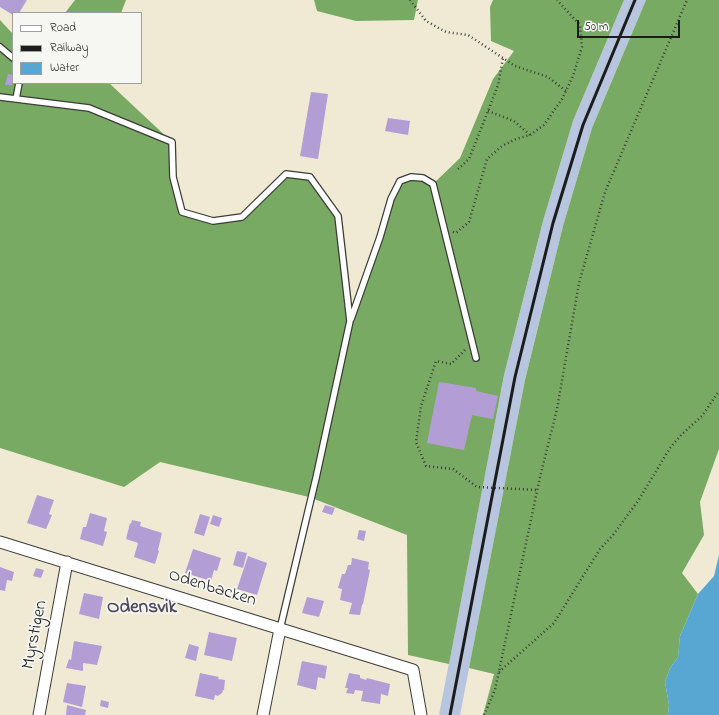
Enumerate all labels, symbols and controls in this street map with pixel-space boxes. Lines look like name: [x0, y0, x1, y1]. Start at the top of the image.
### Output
legend: [12, 12, 142, 84]
scale bar: [579, 12, 682, 38]
text: 50 m: [584, 18, 608, 36]
text: Road: [50, 19, 76, 37]
text: Railway: [50, 39, 88, 57]
text: Water: [50, 59, 79, 77]
street label: Odenbacken: [165, 565, 259, 613]
district label: Odensvik: [107, 598, 177, 620]
street label: Myrstigen: [19, 599, 53, 671]

